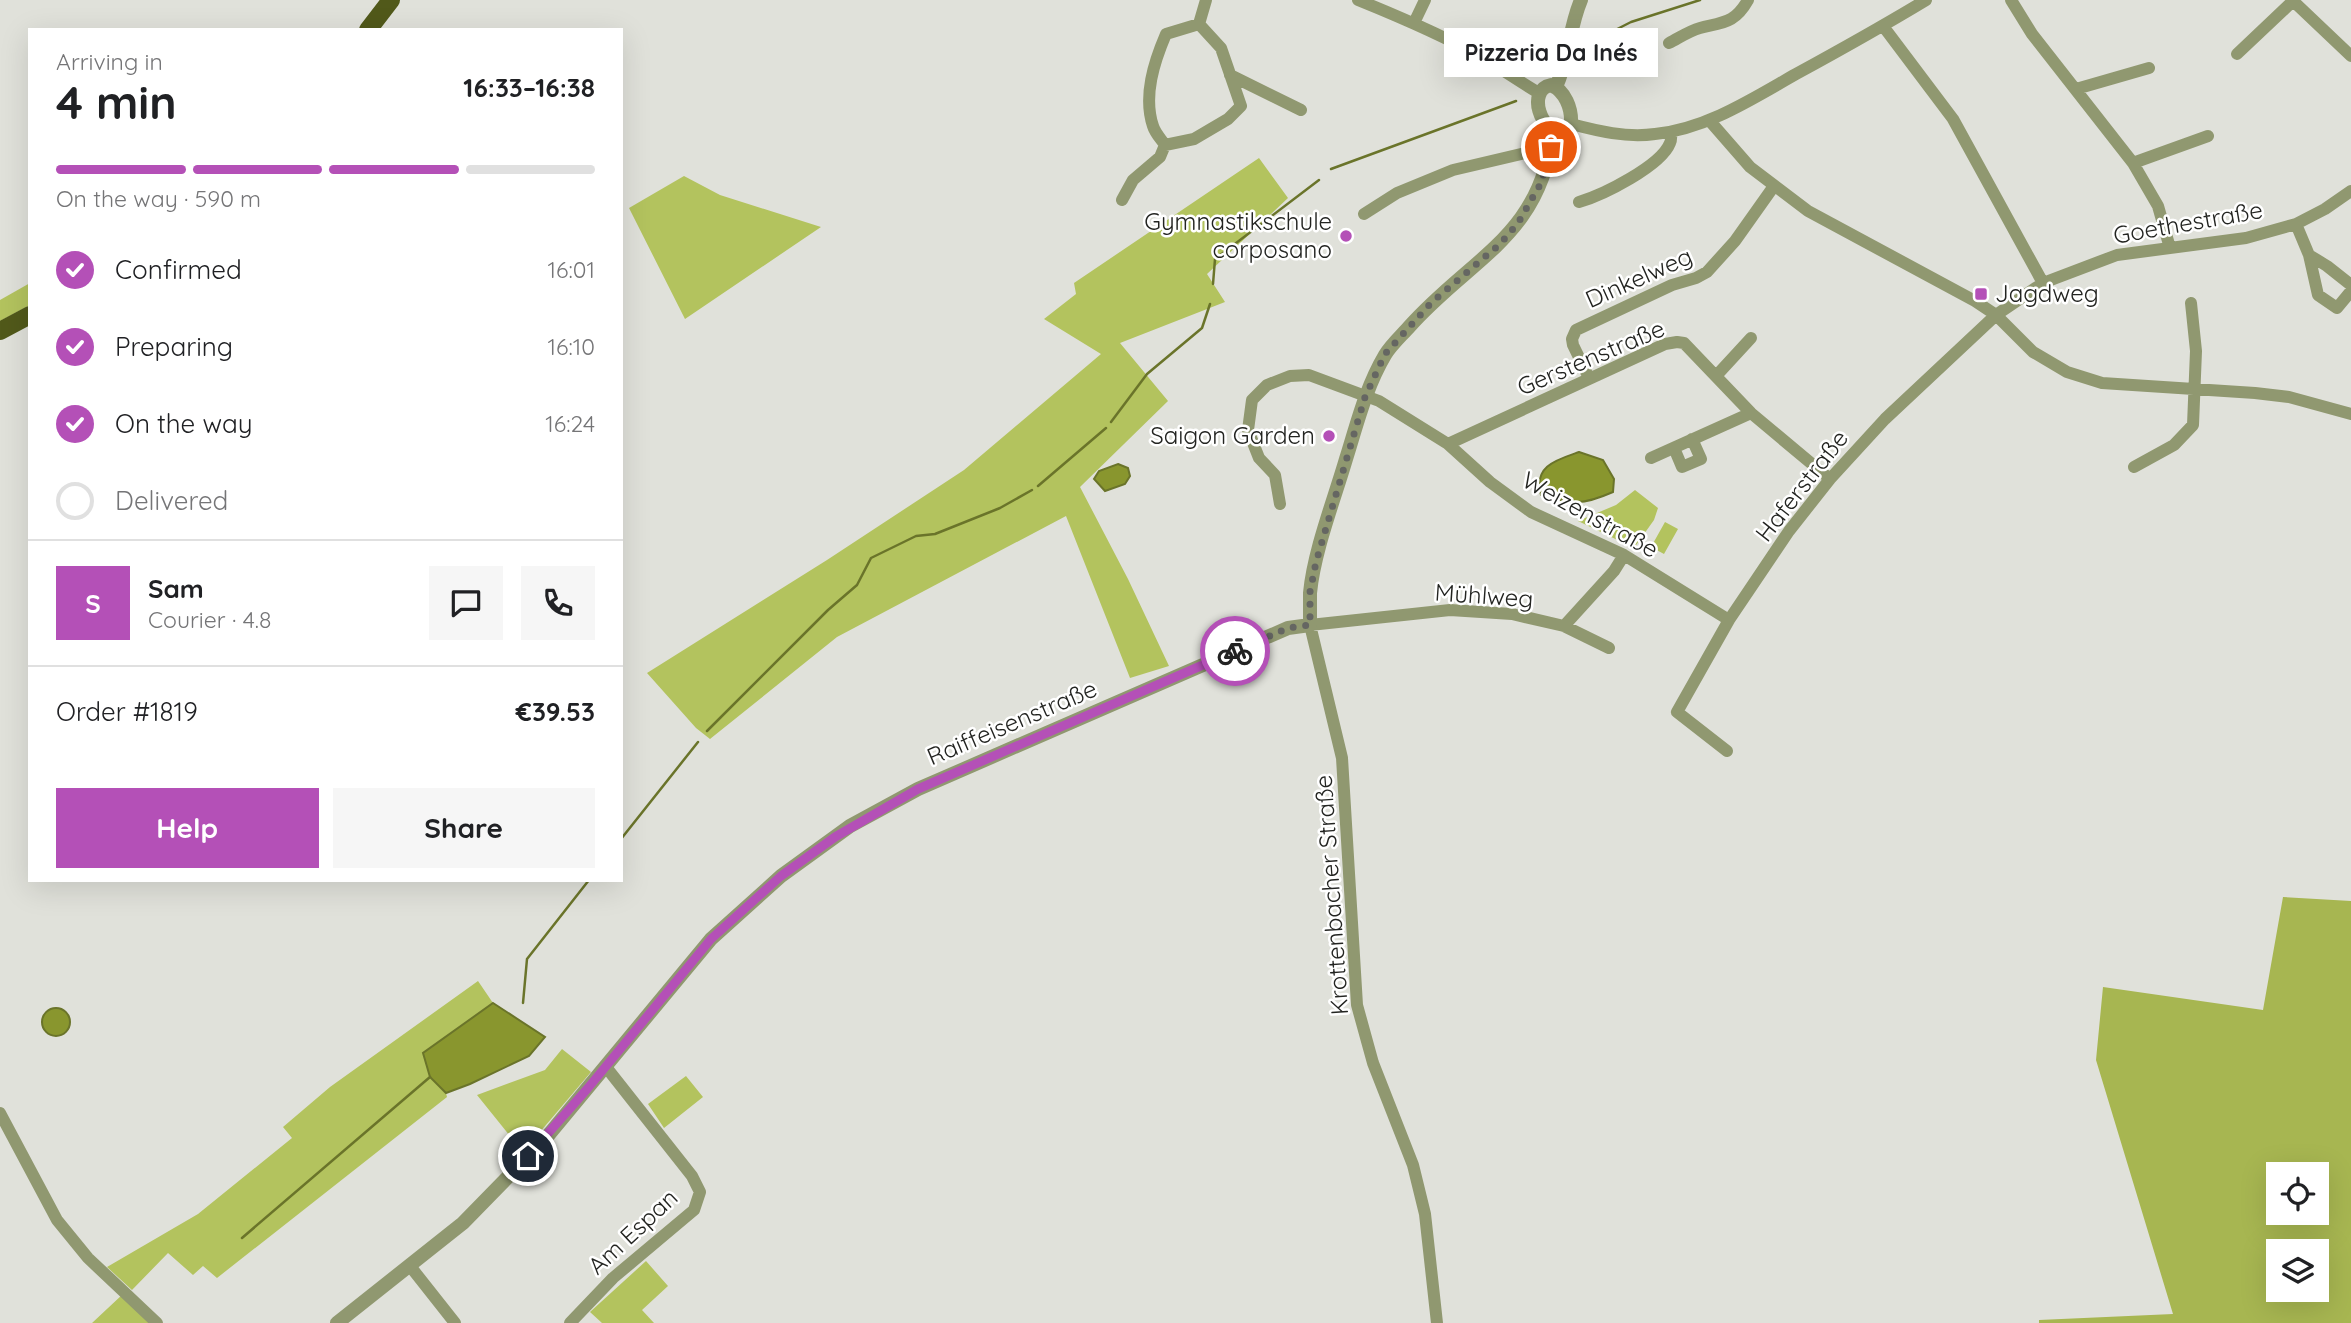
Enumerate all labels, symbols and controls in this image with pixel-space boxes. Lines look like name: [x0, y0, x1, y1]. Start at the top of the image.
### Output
callout: Pizzeria Da Inés: [1444, 28, 1658, 77]
text: Pizzeria Da Inés: [1464, 38, 1638, 67]
text: Arriving in: [56, 47, 163, 76]
text: 16:33–16:38: [463, 71, 595, 104]
text: 4 min: [56, 73, 177, 131]
pin: [1521, 117, 1581, 177]
icon: bag: [1532, 128, 1570, 166]
text: On the way · 590 m: [56, 184, 261, 213]
street label: Goethestraße: [2111, 194, 2265, 250]
place label: Gymnastikschule corposano: [1144, 206, 1332, 264]
marker: Gymnastikschule corposano: [1338, 228, 1354, 244]
street label: Dinkelweg: [1581, 240, 1697, 314]
icon: check: [56, 251, 94, 289]
text: Confirmed: [115, 253, 242, 286]
text: 16:01: [548, 255, 595, 284]
place label: Jagdweg: [1995, 278, 2099, 308]
marker: Jagdweg: [1973, 286, 1989, 302]
street label: Gerstenstraße: [1512, 313, 1669, 402]
icon: check: [56, 328, 94, 366]
text: Preparing: [115, 330, 233, 363]
text: 16:10: [548, 332, 595, 361]
icon: check: [56, 405, 94, 443]
text: On the way: [115, 407, 253, 440]
text: 16:24: [545, 409, 595, 438]
place label: Saigon Garden: [1150, 420, 1315, 450]
street label: Haferstraße: [1748, 424, 1854, 547]
marker: Saigon Garden: [1321, 428, 1337, 444]
street label: Weizenstraße: [1517, 464, 1664, 564]
text: Delivered: [115, 484, 228, 517]
button: chat: [429, 566, 503, 640]
button: phone: [521, 566, 595, 640]
text: Sam: [148, 572, 204, 605]
street label: Mühlweg: [1434, 577, 1534, 613]
text: S: [85, 587, 101, 620]
text: Courier · 4.8: [148, 605, 271, 634]
courier: [1200, 616, 1270, 686]
icon: bike: [1216, 632, 1254, 670]
street label: Raiffeisenstraße: [922, 673, 1101, 771]
text: Order #1819: [56, 695, 198, 728]
text: €39.53: [516, 695, 595, 728]
street label: Krottenbacher Straße: [1308, 774, 1354, 1016]
button: Help: [56, 788, 319, 868]
button: Share: [333, 788, 595, 868]
pin: [498, 1126, 558, 1186]
icon: home: [509, 1137, 547, 1175]
map controls: [2266, 1162, 2329, 1302]
button: locate: [2266, 1162, 2329, 1225]
street label: Am Espan: [581, 1182, 683, 1280]
button: layers: [2266, 1239, 2329, 1302]

